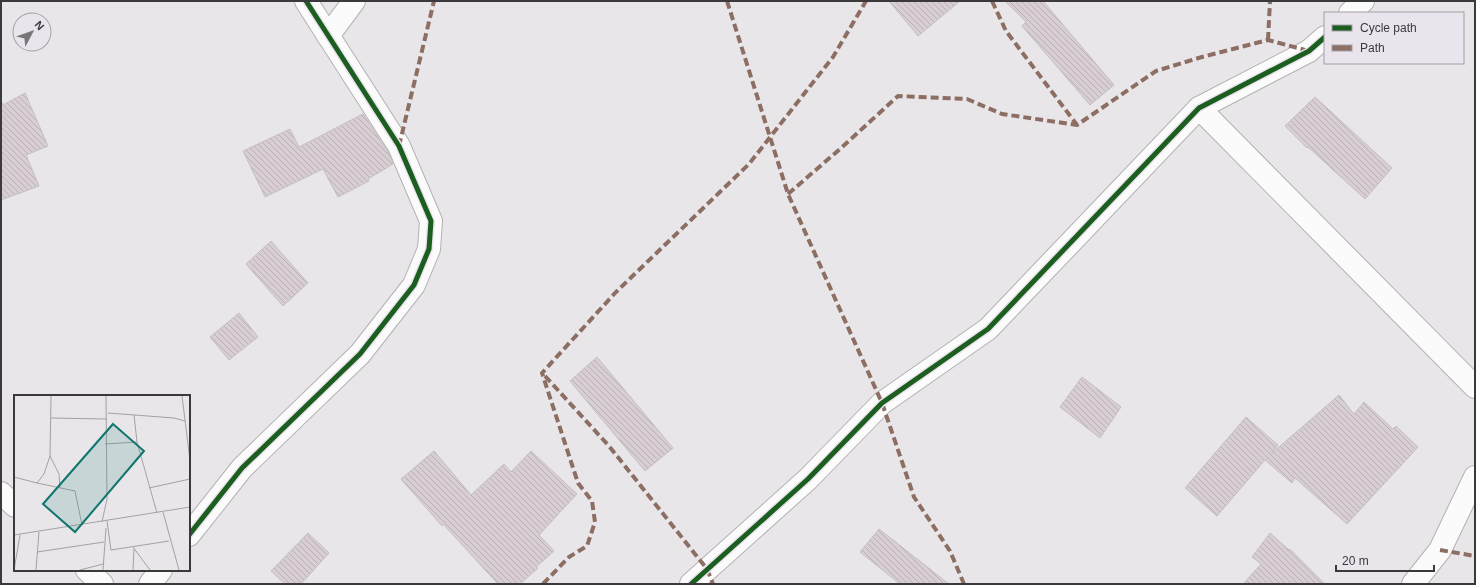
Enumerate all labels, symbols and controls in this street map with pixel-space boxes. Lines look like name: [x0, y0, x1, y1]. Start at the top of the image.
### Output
north arrow: [12, 12, 52, 52]
legend: [1324, 12, 1464, 64]
text: N: [32, 19, 47, 32]
text: Cycle path: [1360, 21, 1417, 35]
text: Path: [1360, 41, 1385, 55]
inset map: [14, 395, 190, 571]
scale bar: [1336, 547, 1434, 573]
text: 20 m: [1342, 554, 1369, 568]

